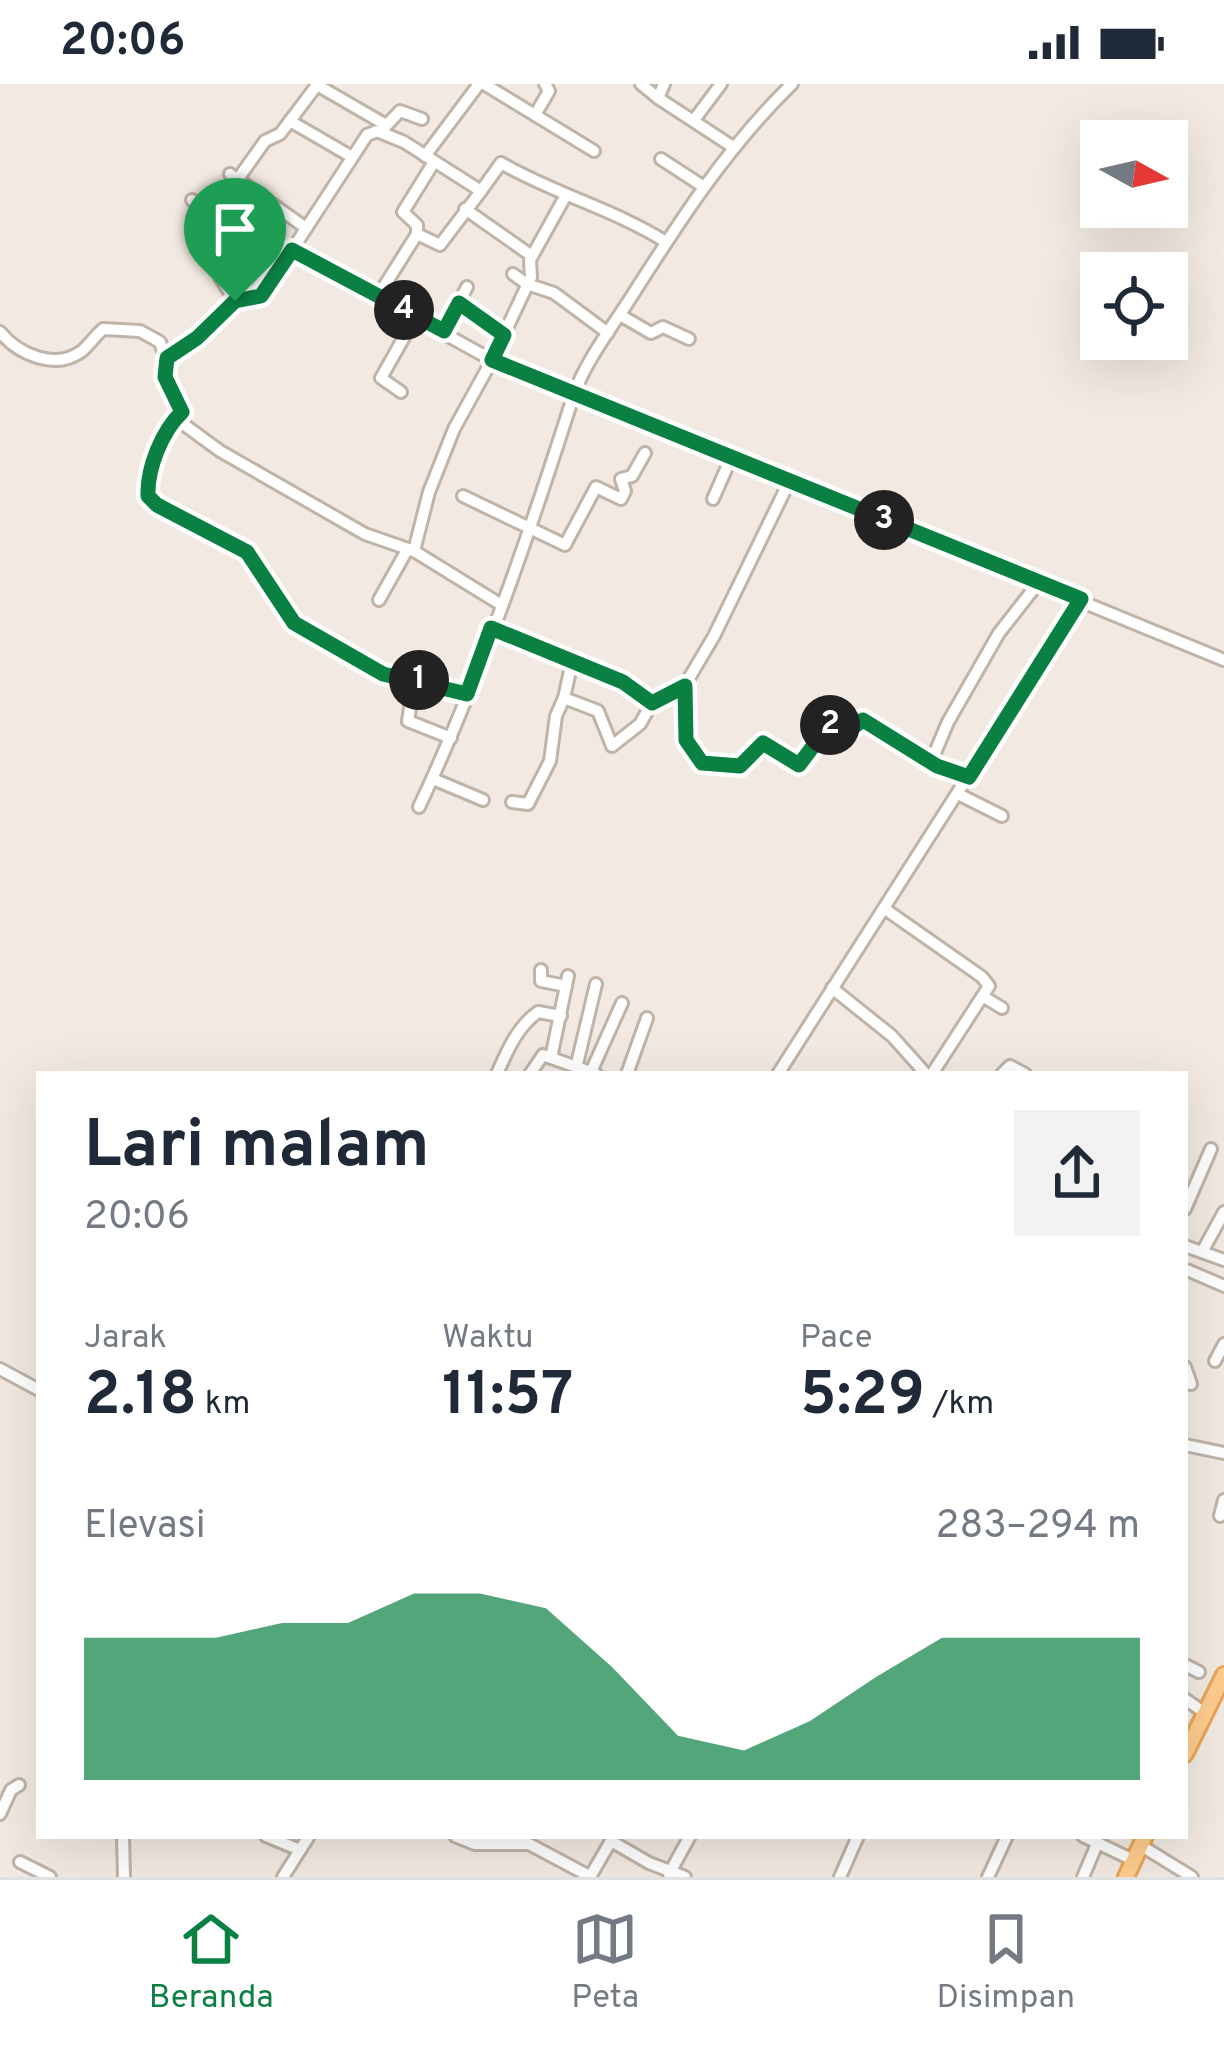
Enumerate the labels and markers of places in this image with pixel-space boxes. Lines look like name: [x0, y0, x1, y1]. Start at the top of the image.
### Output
pin: [184, 178, 286, 301]
pin: 4: [374, 280, 434, 340]
pin: 3: [854, 490, 914, 550]
pin: 1: [389, 650, 449, 710]
pin: 2: [800, 695, 860, 755]

